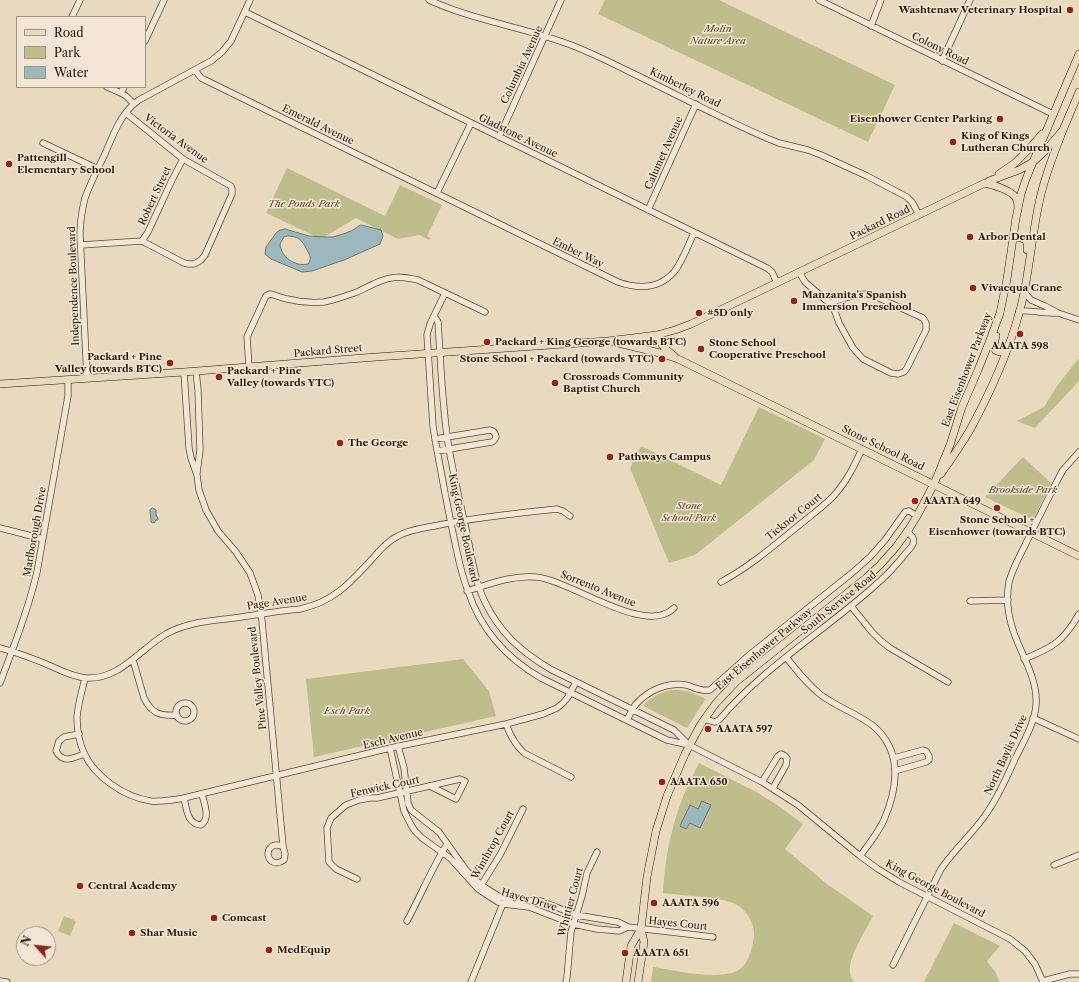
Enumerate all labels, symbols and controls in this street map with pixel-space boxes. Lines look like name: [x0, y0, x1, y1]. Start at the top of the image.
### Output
place label: Washtenaw Veterinary Hospital: [898, 4, 1062, 16]
marker: Washtenaw Veterinary Hospital: [1065, 5, 1075, 15]
legend: [16, 16, 146, 88]
park label: Molin Nature Area: [690, 23, 746, 46]
street label: Columbia Avenue: [499, 24, 545, 106]
text: Road: [54, 25, 84, 40]
street label: Colony Road: [910, 30, 970, 68]
text: Park: [54, 45, 80, 60]
text: Water: [54, 65, 88, 80]
street label: Kimberley Road: [648, 66, 722, 110]
street label: Emerald Avenue: [280, 102, 356, 148]
street label: Victoria Avenue: [142, 112, 210, 166]
street label: Gladstone Avenue: [477, 112, 559, 160]
place label: Eisenhower Center Parking: [850, 113, 992, 125]
marker: Eisenhower Center Parking: [995, 114, 1005, 124]
street label: Calumet Avenue: [642, 115, 686, 191]
place label: King of Kings Lutheran Church: [961, 130, 1050, 154]
marker: King of Kings Lutheran Church: [948, 137, 958, 147]
place label: Pattengill Elementary School: [17, 152, 115, 176]
marker: Pattengill Elementary School: [4, 159, 14, 169]
street label: Robert Street: [136, 165, 174, 227]
park label: The Ponds Park: [268, 198, 340, 210]
street label: Packard Road: [848, 203, 912, 243]
street label: Independence Boulevard: [66, 226, 82, 346]
place label: Arbor Dental: [978, 231, 1046, 243]
marker: Arbor Dental: [965, 232, 975, 242]
street label: Ember Way: [550, 235, 606, 271]
place label: Vivacqua Crane: [981, 282, 1062, 294]
marker: Vivacqua Crane: [968, 283, 978, 293]
place label: Manzanita's Spanish Immersion Preschool: [802, 289, 912, 312]
marker: Manzanita's Spanish Immersion Preschool: [789, 296, 799, 306]
place label: #5D only: [707, 307, 753, 319]
marker: #5D only: [694, 308, 704, 318]
street label: East Eisenhower Parkway: [940, 311, 994, 429]
marker: AAATA 598: [1015, 329, 1025, 339]
place label: Packard + King George (towards BTC): [495, 336, 686, 348]
marker: Packard + King George (towards BTC): [482, 337, 492, 347]
place label: Stone School Cooperative Preschool: [709, 337, 826, 360]
place label: AAATA 598: [991, 340, 1049, 352]
street label: Packard Street: [293, 342, 363, 360]
marker: Stone School Cooperative Preschool: [696, 344, 706, 354]
place label: Packard + Pine Valley (towards BTC): [55, 351, 162, 374]
place label: Stone School + Packard (towards YTC): [460, 353, 654, 365]
marker: Stone School + Packard (towards YTC): [657, 354, 667, 364]
marker: Packard + Pine Valley (towards BTC): [165, 358, 175, 368]
place label: Packard + Pine Valley (towards YTC): [227, 365, 334, 388]
place label: Crossroads Community Baptist Church: [563, 371, 684, 394]
marker: Packard + Pine Valley (towards YTC): [214, 372, 224, 382]
marker: Crossroads Community Baptist Church: [550, 378, 560, 388]
street label: Stone School Road: [840, 423, 926, 473]
place label: The George: [348, 437, 408, 449]
marker: The George: [335, 438, 345, 448]
place label: Pathways Campus: [618, 451, 711, 463]
marker: Pathways Campus: [605, 452, 615, 462]
street label: King George Boulevard: [446, 473, 480, 583]
park label: Brookside Park: [989, 484, 1057, 496]
street label: Marlborough Drive: [21, 486, 49, 578]
street label: Ticknor Court: [764, 491, 824, 543]
place label: AAATA 649: [923, 495, 981, 507]
marker: AAATA 649: [910, 496, 920, 506]
park label: Stone School Park: [662, 500, 716, 524]
marker: Stone School + Eisenhower (towards BTC): [992, 503, 1002, 513]
place label: Stone School + Eisenhower (towards BTC): [929, 514, 1065, 538]
street label: Sorrento Avenue: [559, 568, 637, 610]
street label: South Service Road: [799, 569, 879, 637]
street label: Page Avenue: [246, 591, 308, 613]
street label: East Eisenhower Parkway: [714, 605, 814, 693]
street label: Pine Valley Boulevard: [247, 626, 269, 730]
park label: Esch Park: [324, 705, 370, 717]
street label: North Baylis Drive: [982, 713, 1030, 797]
place label: AAATA 597: [716, 723, 773, 735]
marker: AAATA 597: [703, 724, 713, 734]
street label: Esch Avenue: [362, 726, 424, 752]
street label: Fenwick Court: [349, 774, 421, 800]
place label: AAATA 650: [670, 776, 728, 788]
marker: AAATA 650: [657, 777, 667, 787]
street label: Winthrop Court: [469, 808, 517, 882]
street label: King George Boulevard: [883, 858, 987, 920]
street label: Whittier Court: [556, 866, 586, 938]
place label: Central Academy: [88, 880, 177, 892]
marker: Central Academy: [75, 881, 85, 891]
street label: Hayes Drive: [500, 886, 558, 914]
place label: AAATA 596: [662, 897, 719, 909]
marker: AAATA 596: [649, 898, 659, 908]
place label: Comcast: [222, 912, 266, 924]
marker: Comcast: [209, 913, 219, 923]
street label: Hayes Court: [648, 915, 708, 933]
north arrow: [16, 926, 56, 966]
place label: Shar Music: [140, 927, 197, 939]
marker: Shar Music: [127, 928, 137, 938]
text: N: [18, 934, 35, 948]
place label: MedEquip: [277, 944, 331, 956]
marker: MedEquip: [264, 945, 274, 955]
place label: AAATA 651: [633, 947, 689, 959]
marker: AAATA 651: [620, 948, 630, 958]

